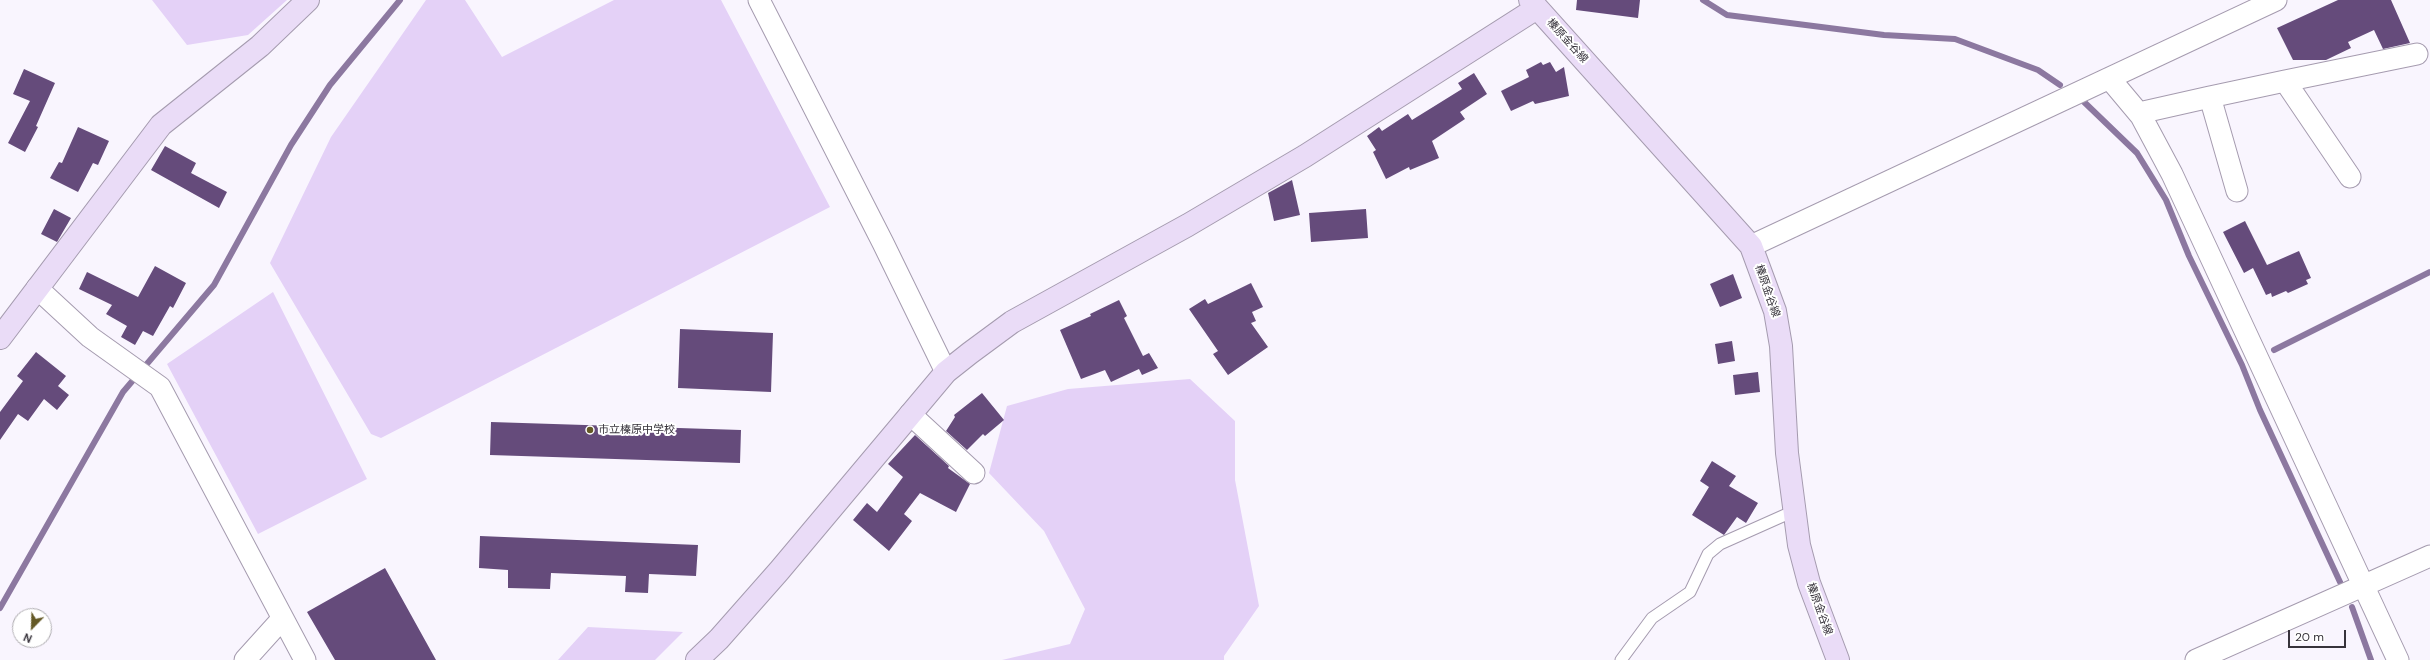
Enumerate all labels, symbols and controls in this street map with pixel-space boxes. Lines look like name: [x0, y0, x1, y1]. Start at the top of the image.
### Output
street label: 榛原金谷線: [1544, 16, 1590, 66]
street label: 榛原金谷線: [1752, 263, 1782, 319]
place label: 市立榛原中学校: [598, 423, 675, 437]
marker: 市立榛原中学校: [585, 425, 595, 435]
street label: 榛原金谷線: [1803, 581, 1835, 637]
north arrow: [12, 608, 52, 648]
scale bar: [2290, 622, 2348, 648]
text: 20 m: [2295, 629, 2324, 645]
text: N: [21, 630, 34, 646]

